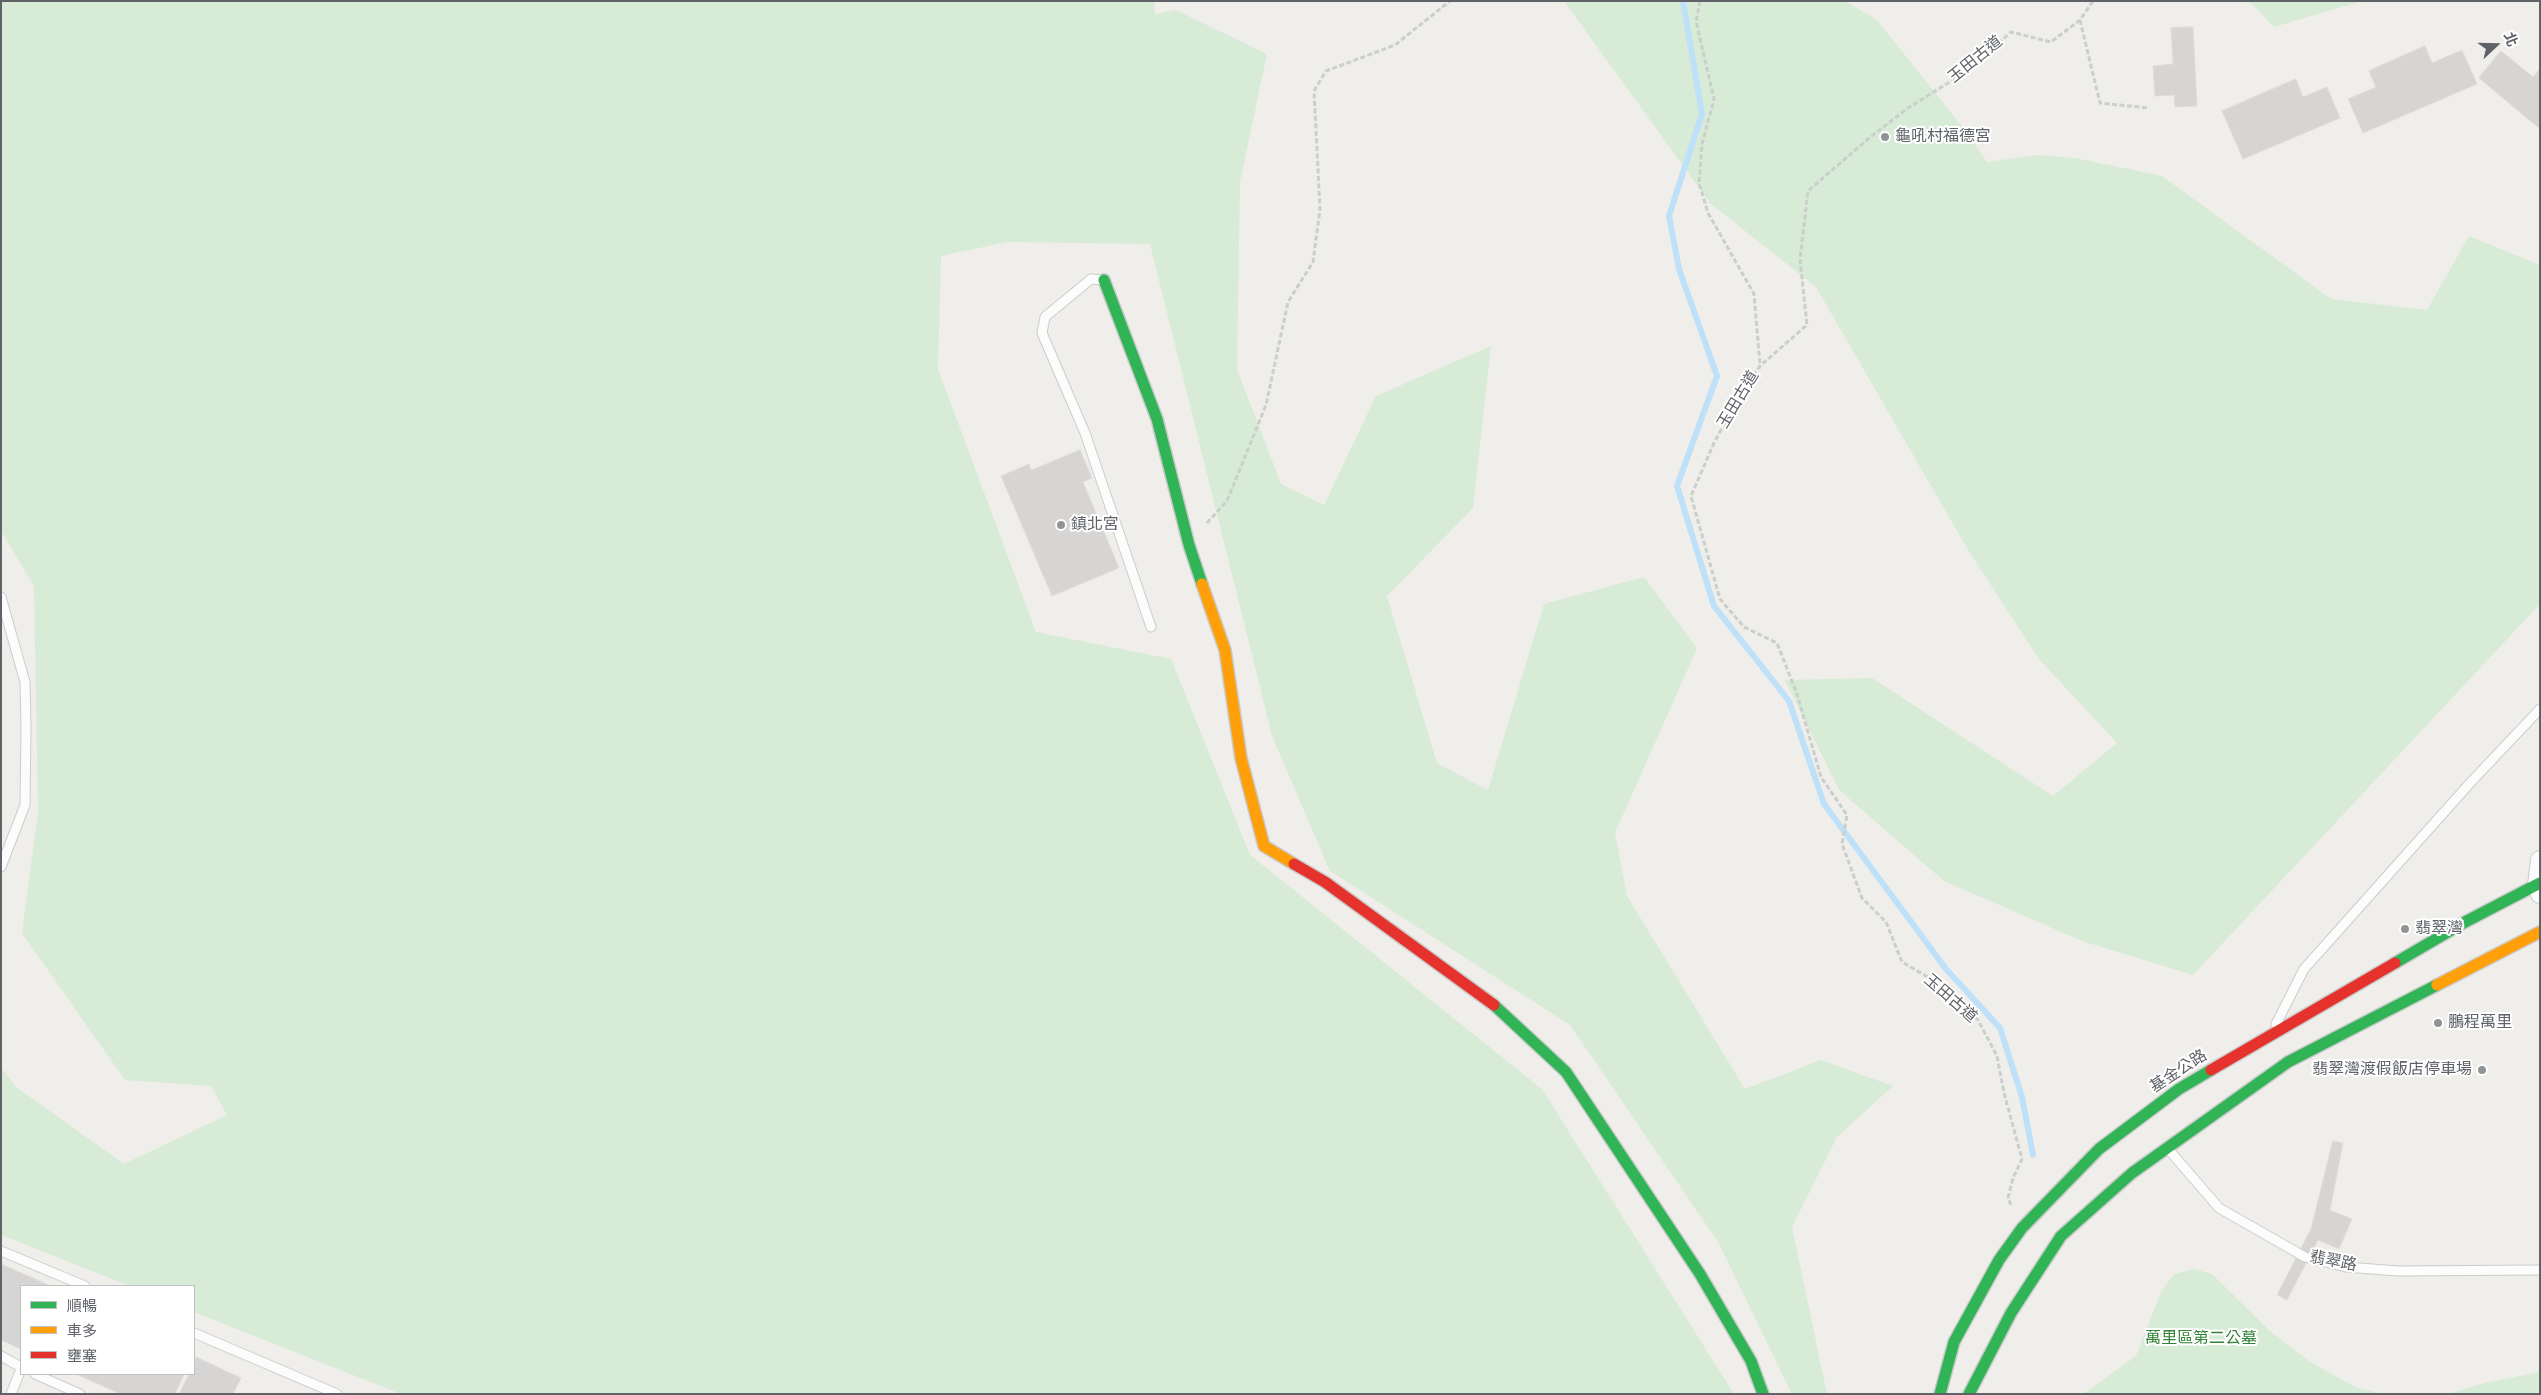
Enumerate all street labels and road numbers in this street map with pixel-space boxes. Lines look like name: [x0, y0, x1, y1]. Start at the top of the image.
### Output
street label: 玉田古道: [1945, 32, 2007, 88]
street label: 玉田古道: [1714, 368, 1764, 432]
street label: 玉田古道: [1920, 971, 1980, 1027]
street label: 基金公路: [2147, 1047, 2211, 1097]
street label: 翡翠路: [2308, 1248, 2358, 1276]

